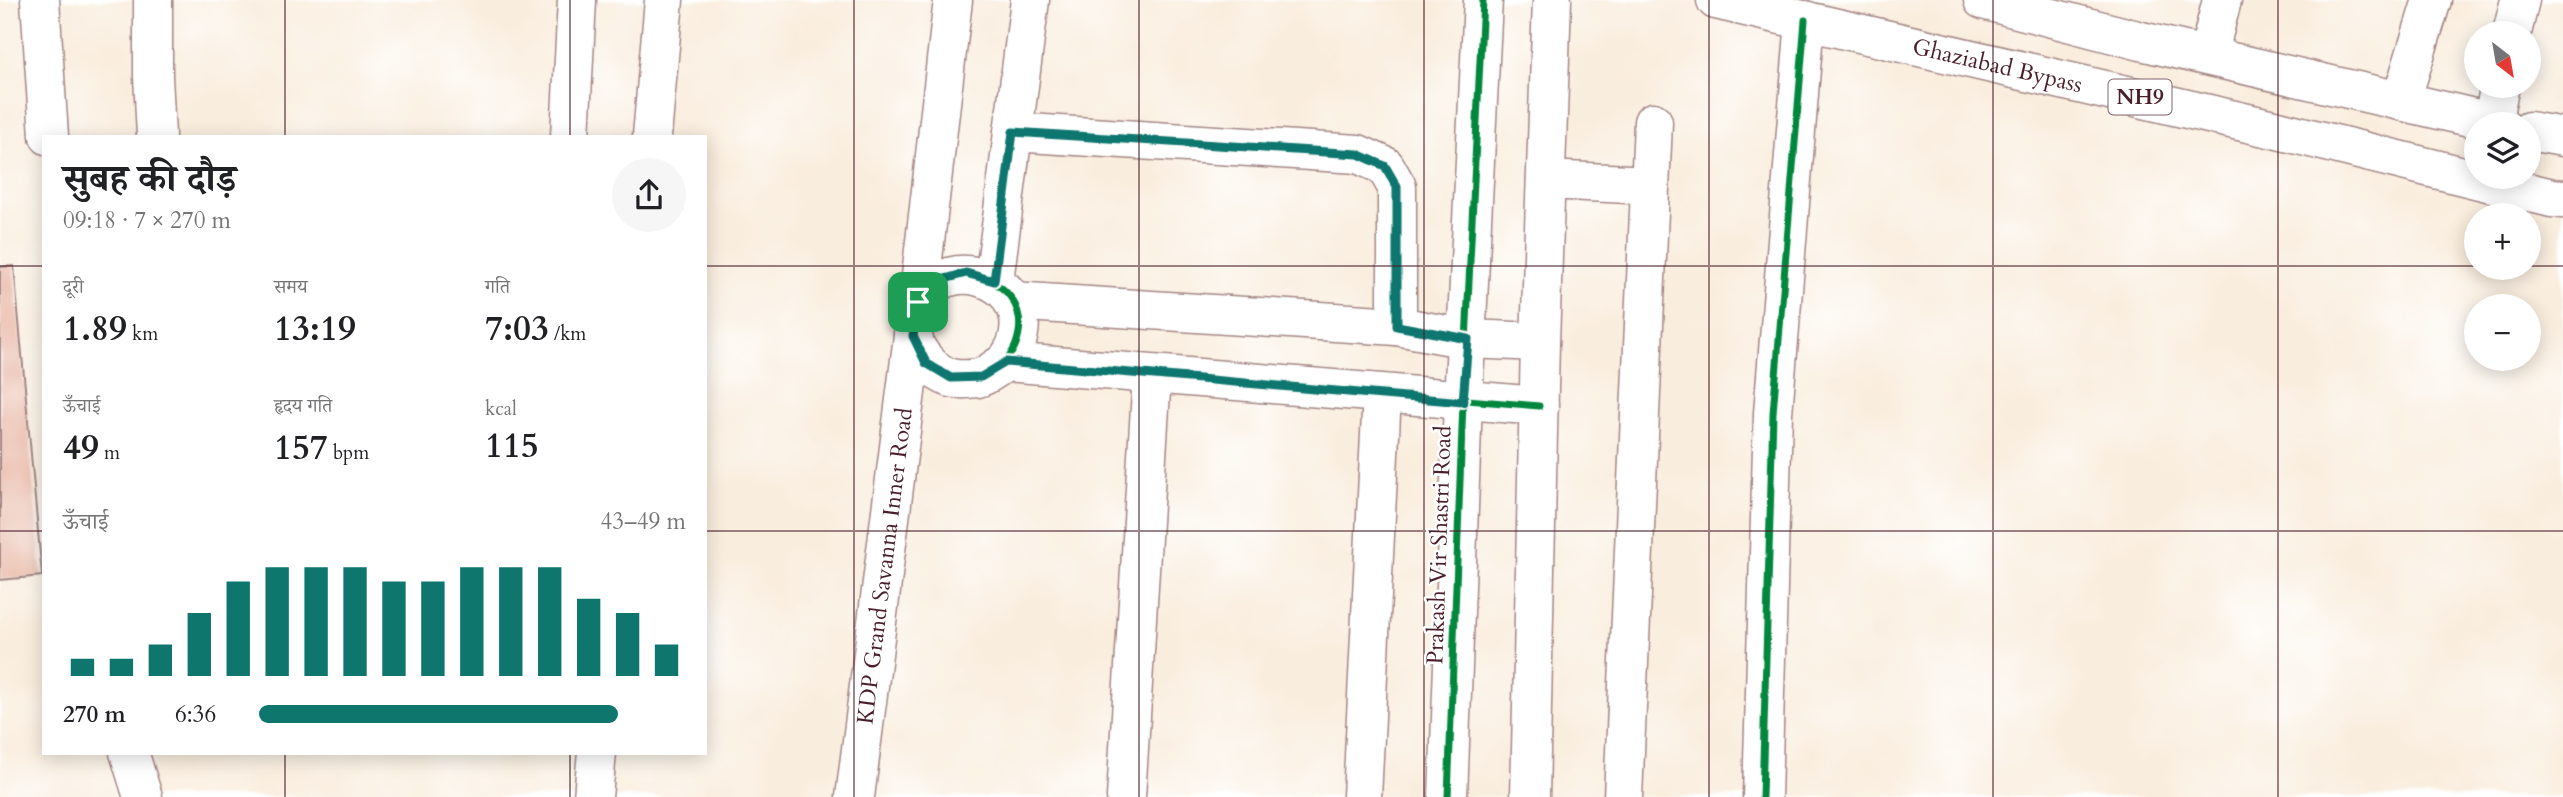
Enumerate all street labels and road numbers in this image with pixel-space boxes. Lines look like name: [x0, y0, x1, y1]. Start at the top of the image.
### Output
street label: Ghaziabad Bypass: [1909, 30, 2086, 100]
road number: NH9: [2108, 80, 2172, 114]
street label: KDP Grand Savanna Inner Road: [849, 405, 919, 726]
street label: Prakash Vir Shastri Road: [1419, 424, 1459, 665]

